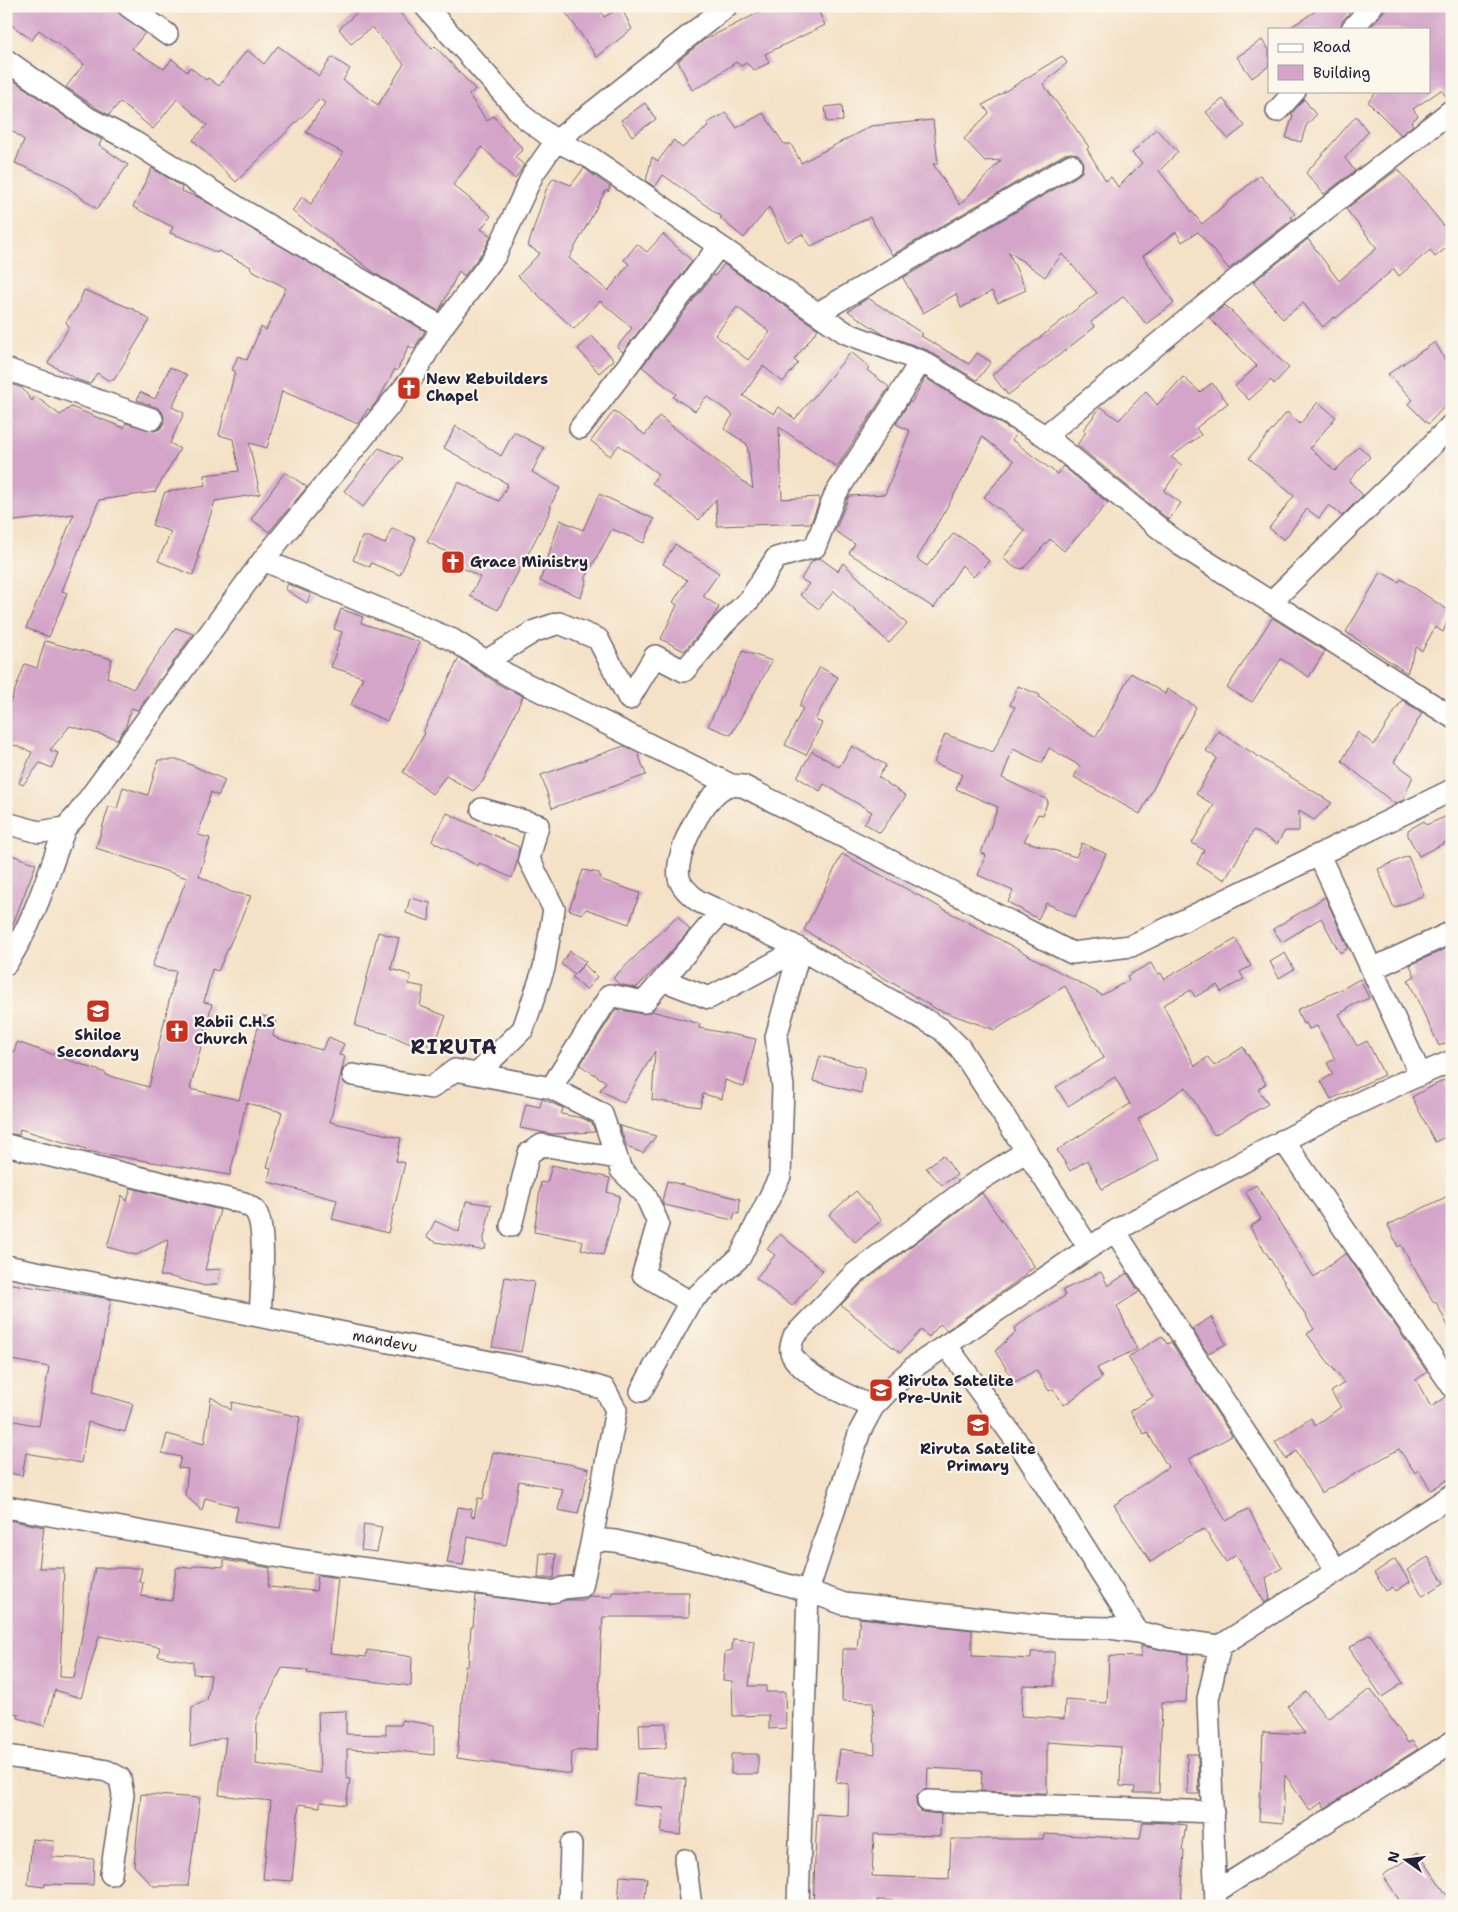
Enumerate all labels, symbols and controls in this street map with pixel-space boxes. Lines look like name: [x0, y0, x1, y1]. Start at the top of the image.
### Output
legend: [1268, 28, 1430, 92]
text: Road: [1313, 37, 1351, 57]
text: Building: [1313, 63, 1370, 83]
place label: New Rebuilders Chapel: [426, 369, 548, 406]
church icon: New Rebuilders Chapel: [396, 375, 422, 401]
church icon: Grace Ministry: [440, 549, 466, 575]
place label: Grace Ministry: [470, 552, 588, 572]
school or university icon: Shiloe Secondary: [85, 998, 111, 1024]
place label: Rabii C.H.S Church: [194, 1012, 275, 1049]
church icon: Rabii C.H.S Church: [164, 1018, 190, 1044]
place label: Shiloe Secondary: [57, 1025, 139, 1062]
district label: RIRUTA: [410, 1034, 498, 1060]
street label: mandevu: [351, 1325, 419, 1357]
place label: Riruta Satelite Pre-Unit: [898, 1371, 1014, 1408]
school or university icon: Riruta Satelite Pre-Unit: [868, 1377, 894, 1403]
school or university icon: Riruta Satelite Primary: [965, 1412, 991, 1438]
place label: Riruta Satelite Primary: [920, 1439, 1036, 1476]
north arrow: [1380, 1834, 1430, 1884]
text: N: [1383, 1849, 1403, 1864]

